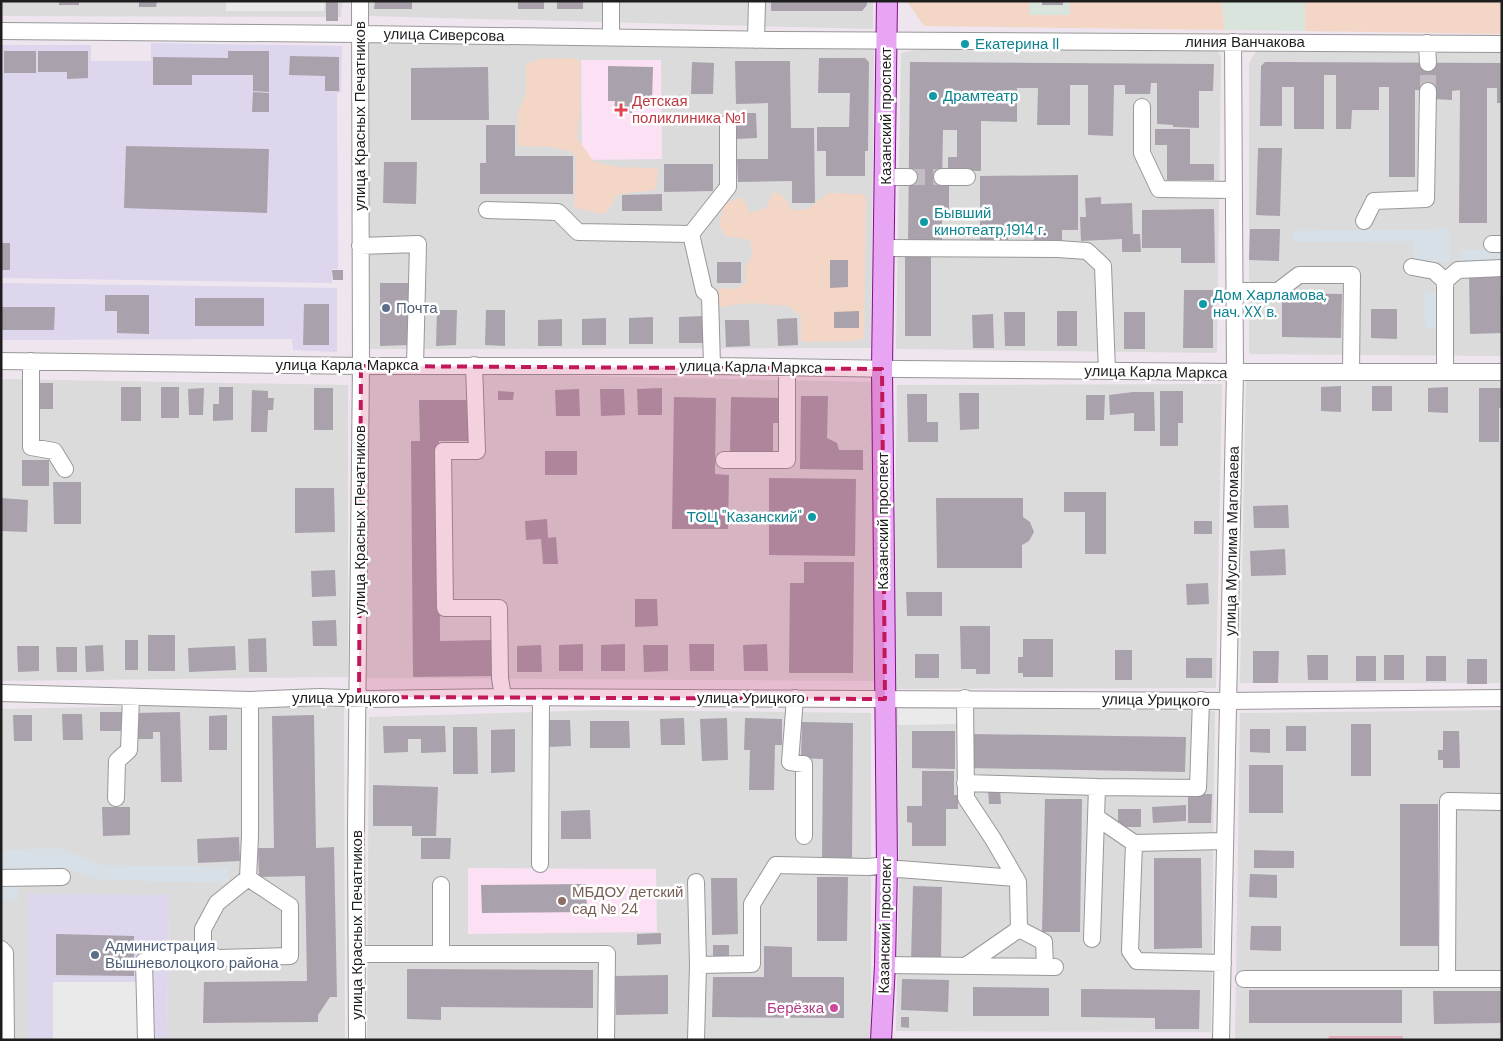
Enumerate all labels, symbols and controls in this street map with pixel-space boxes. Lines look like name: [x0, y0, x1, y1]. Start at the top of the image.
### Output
street label: улица Красных Печатников: [350, 21, 370, 211]
street label: улица Сиверсова: [383, 24, 505, 46]
street label: линия Ванчакова: [1185, 32, 1306, 52]
place label: Екатерина II: [975, 34, 1059, 54]
marker: Екатерина II: [959, 38, 971, 50]
street label: Казанский проспект: [876, 47, 896, 185]
place label: Драмтеатр: [943, 86, 1018, 106]
marker: Драмтеатр: [927, 90, 939, 102]
place label: Детская поликлиника №1: [632, 91, 746, 128]
marker: Детская поликлиника №1: [614, 103, 628, 117]
place label: Бывший кинотеатр,1914 г.: [934, 203, 1046, 240]
marker: Бывший кинотеатр,1914 г.: [918, 216, 930, 228]
place label: Дом Харламова, нач. XX в.: [1213, 285, 1327, 322]
place label: Почта: [396, 298, 438, 318]
marker: Дом Харламова, нач. XX в.: [1197, 298, 1209, 310]
marker: Почта: [380, 302, 392, 314]
street label: улица Карла Маркса: [275, 355, 419, 375]
street label: улица Карла Маркса: [679, 356, 823, 378]
street label: улица Карла Маркса: [1084, 361, 1228, 383]
street label: улица Красных Печатников: [350, 425, 370, 615]
street label: улица Муслима Магомаева: [1220, 445, 1244, 636]
street label: Казанский проспект: [873, 452, 893, 590]
place label: ТОЦ "Казанский": [687, 507, 802, 527]
marker: ТОЦ "Казанский": [806, 511, 818, 523]
street label: улица Урицкого: [292, 688, 400, 708]
street label: улица Урицкого: [697, 688, 805, 708]
street label: улица Урицкого: [1102, 689, 1210, 711]
street label: улица Красных Печатников: [347, 830, 367, 1020]
street label: Казанский проспект: [874, 856, 896, 994]
place label: МБДОУ детский сад № 24: [572, 882, 683, 919]
marker: МБДОУ детский сад № 24: [556, 895, 568, 907]
place label: Администрация Вышневолоцкого района: [105, 936, 279, 973]
marker: Администрация Вышневолоцкого района: [89, 949, 101, 961]
place label: Берёзка: [767, 998, 825, 1018]
marker: Берёзка: [828, 1002, 840, 1014]

